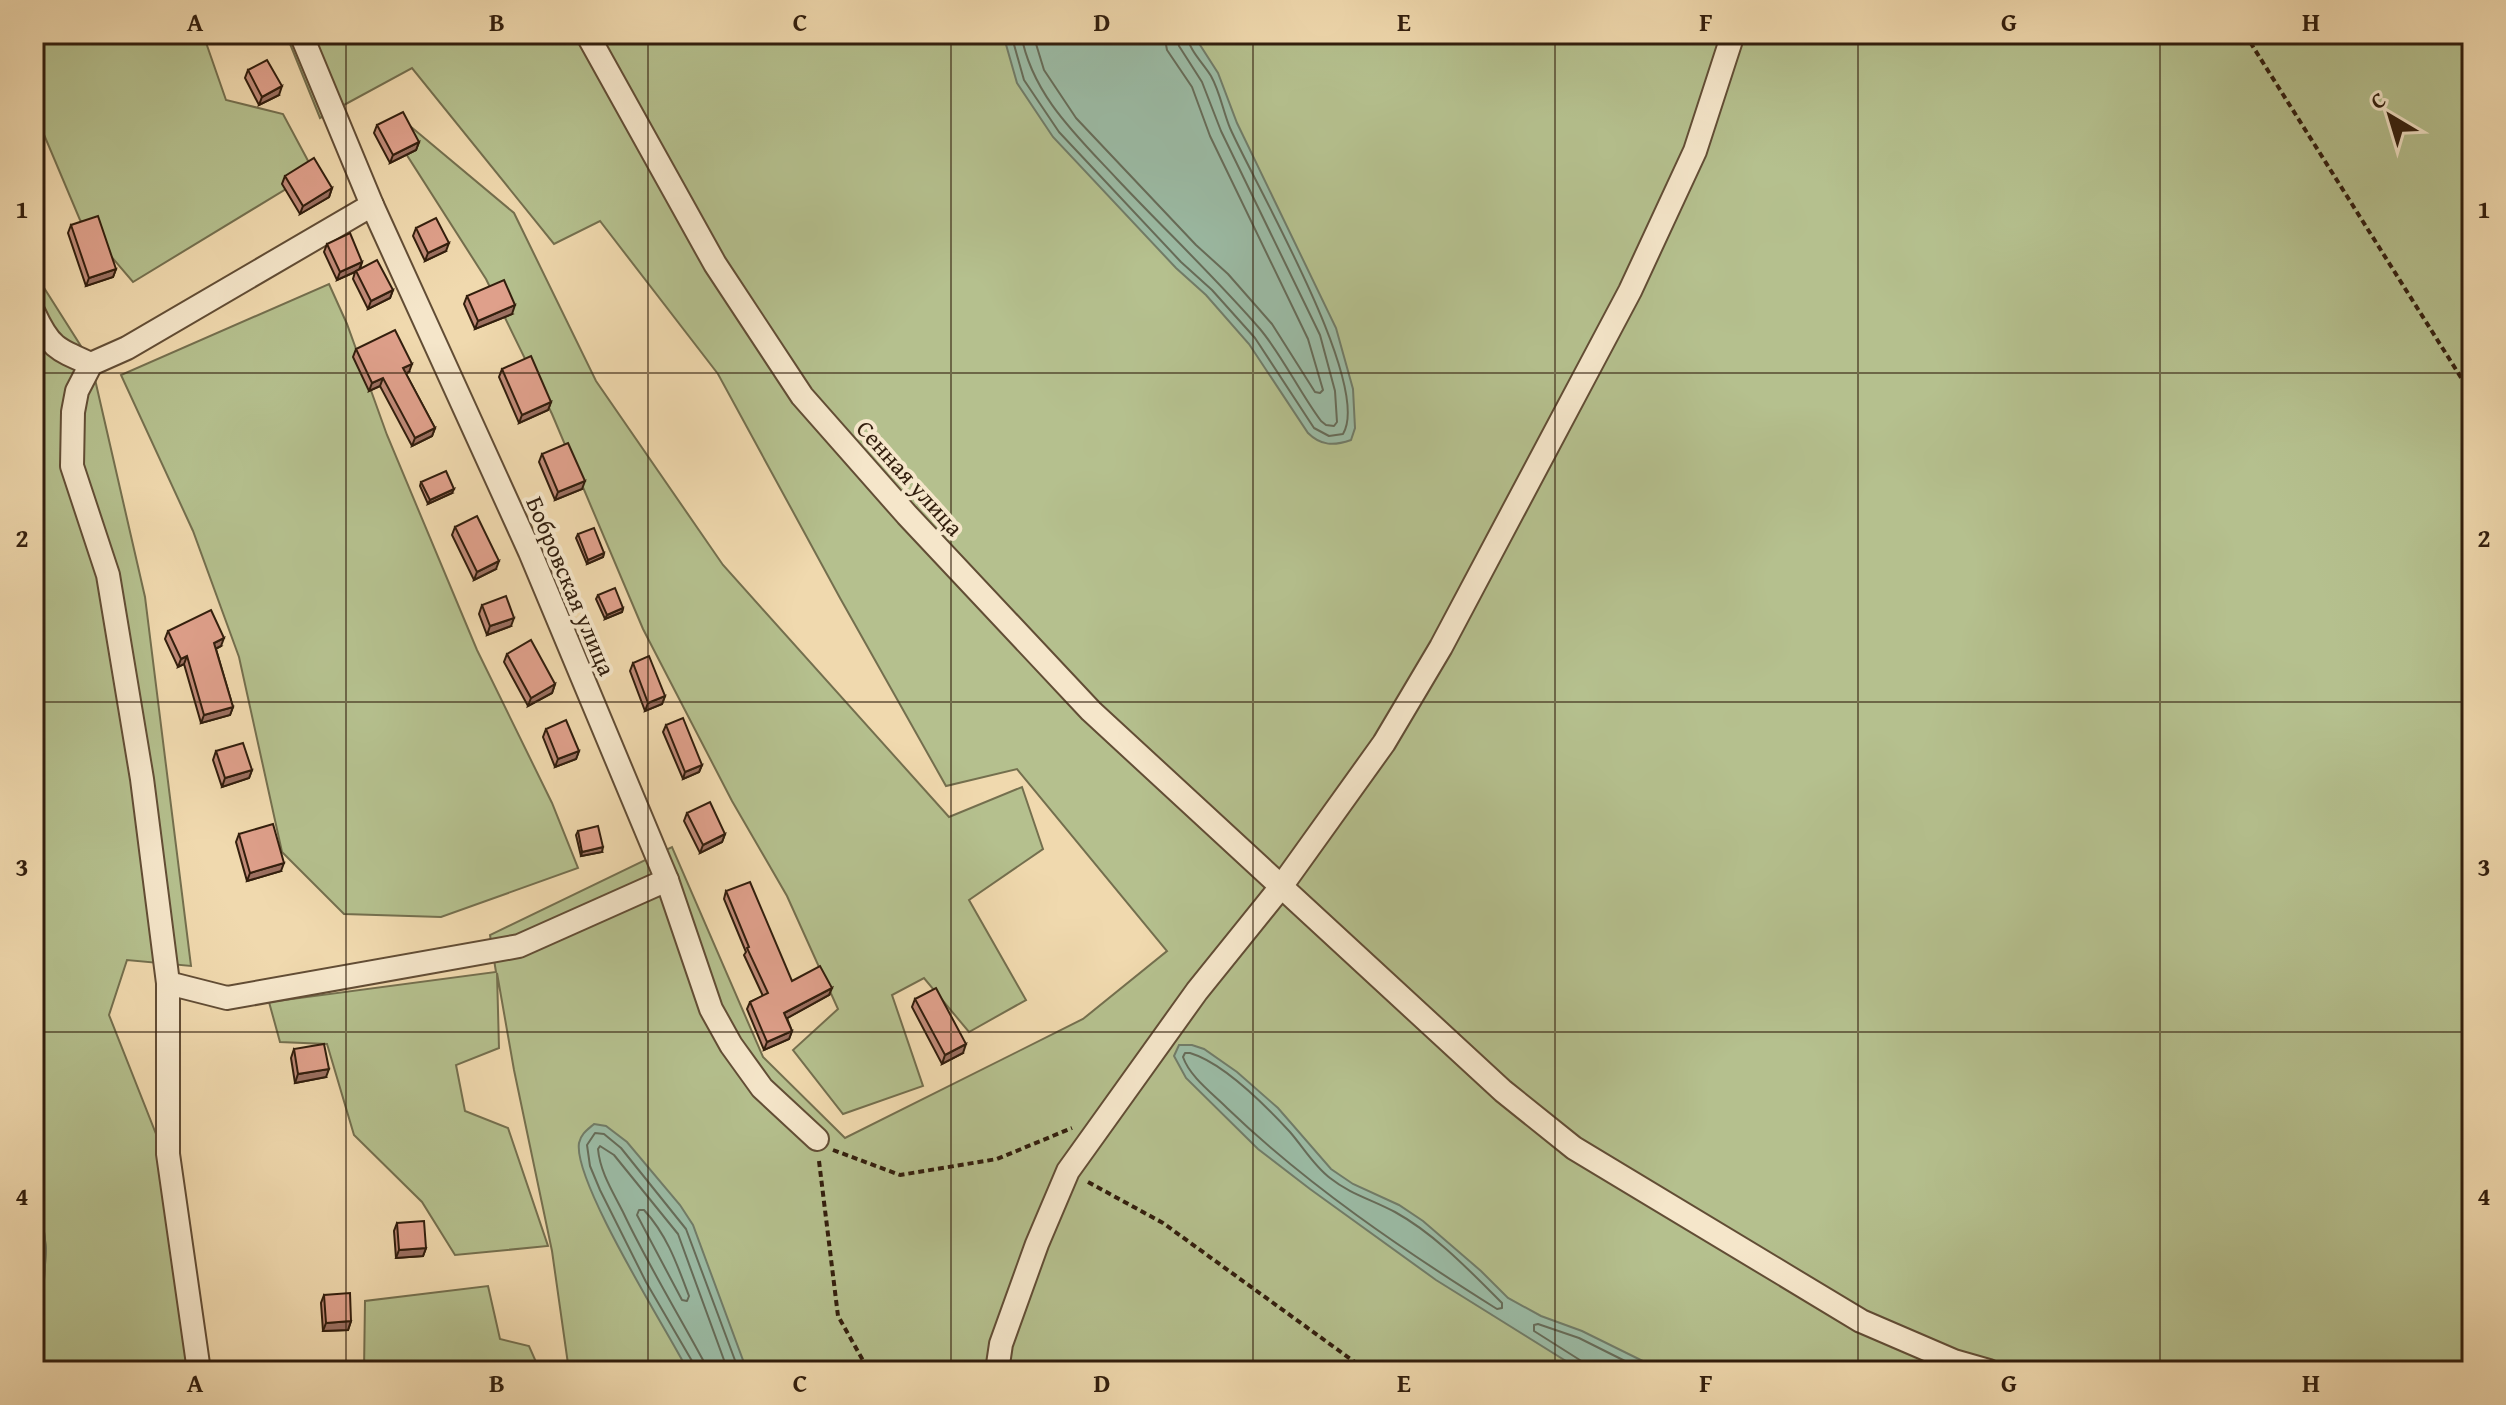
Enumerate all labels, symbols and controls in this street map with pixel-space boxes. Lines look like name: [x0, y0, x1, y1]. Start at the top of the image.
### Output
text: A: [187, 2, 204, 41]
text: B: [489, 2, 505, 41]
text: C: [793, 2, 807, 41]
text: D: [1094, 2, 1110, 41]
text: E: [1397, 2, 1411, 41]
text: F: [1699, 2, 1713, 41]
text: G: [2001, 2, 2017, 41]
text: H: [2302, 2, 2320, 41]
north arrow: [2350, 76, 2430, 156]
text: С: [2363, 84, 2392, 117]
text: 1: [15, 189, 29, 228]
text: 1: [2477, 189, 2491, 228]
street label: Сенная улица: [848, 412, 972, 544]
street label: Бобровская улица: [517, 491, 625, 682]
text: 2: [15, 518, 29, 557]
text: 2: [2477, 518, 2491, 557]
text: 3: [15, 847, 29, 886]
text: 3: [2477, 847, 2491, 886]
text: 4: [15, 1176, 29, 1215]
text: 4: [2477, 1176, 2491, 1215]
text: A: [187, 1363, 204, 1402]
text: B: [489, 1363, 505, 1402]
text: C: [793, 1363, 807, 1402]
text: D: [1094, 1363, 1110, 1402]
text: E: [1397, 1363, 1411, 1402]
text: F: [1699, 1363, 1713, 1402]
text: G: [2001, 1363, 2017, 1402]
text: H: [2302, 1363, 2320, 1402]

